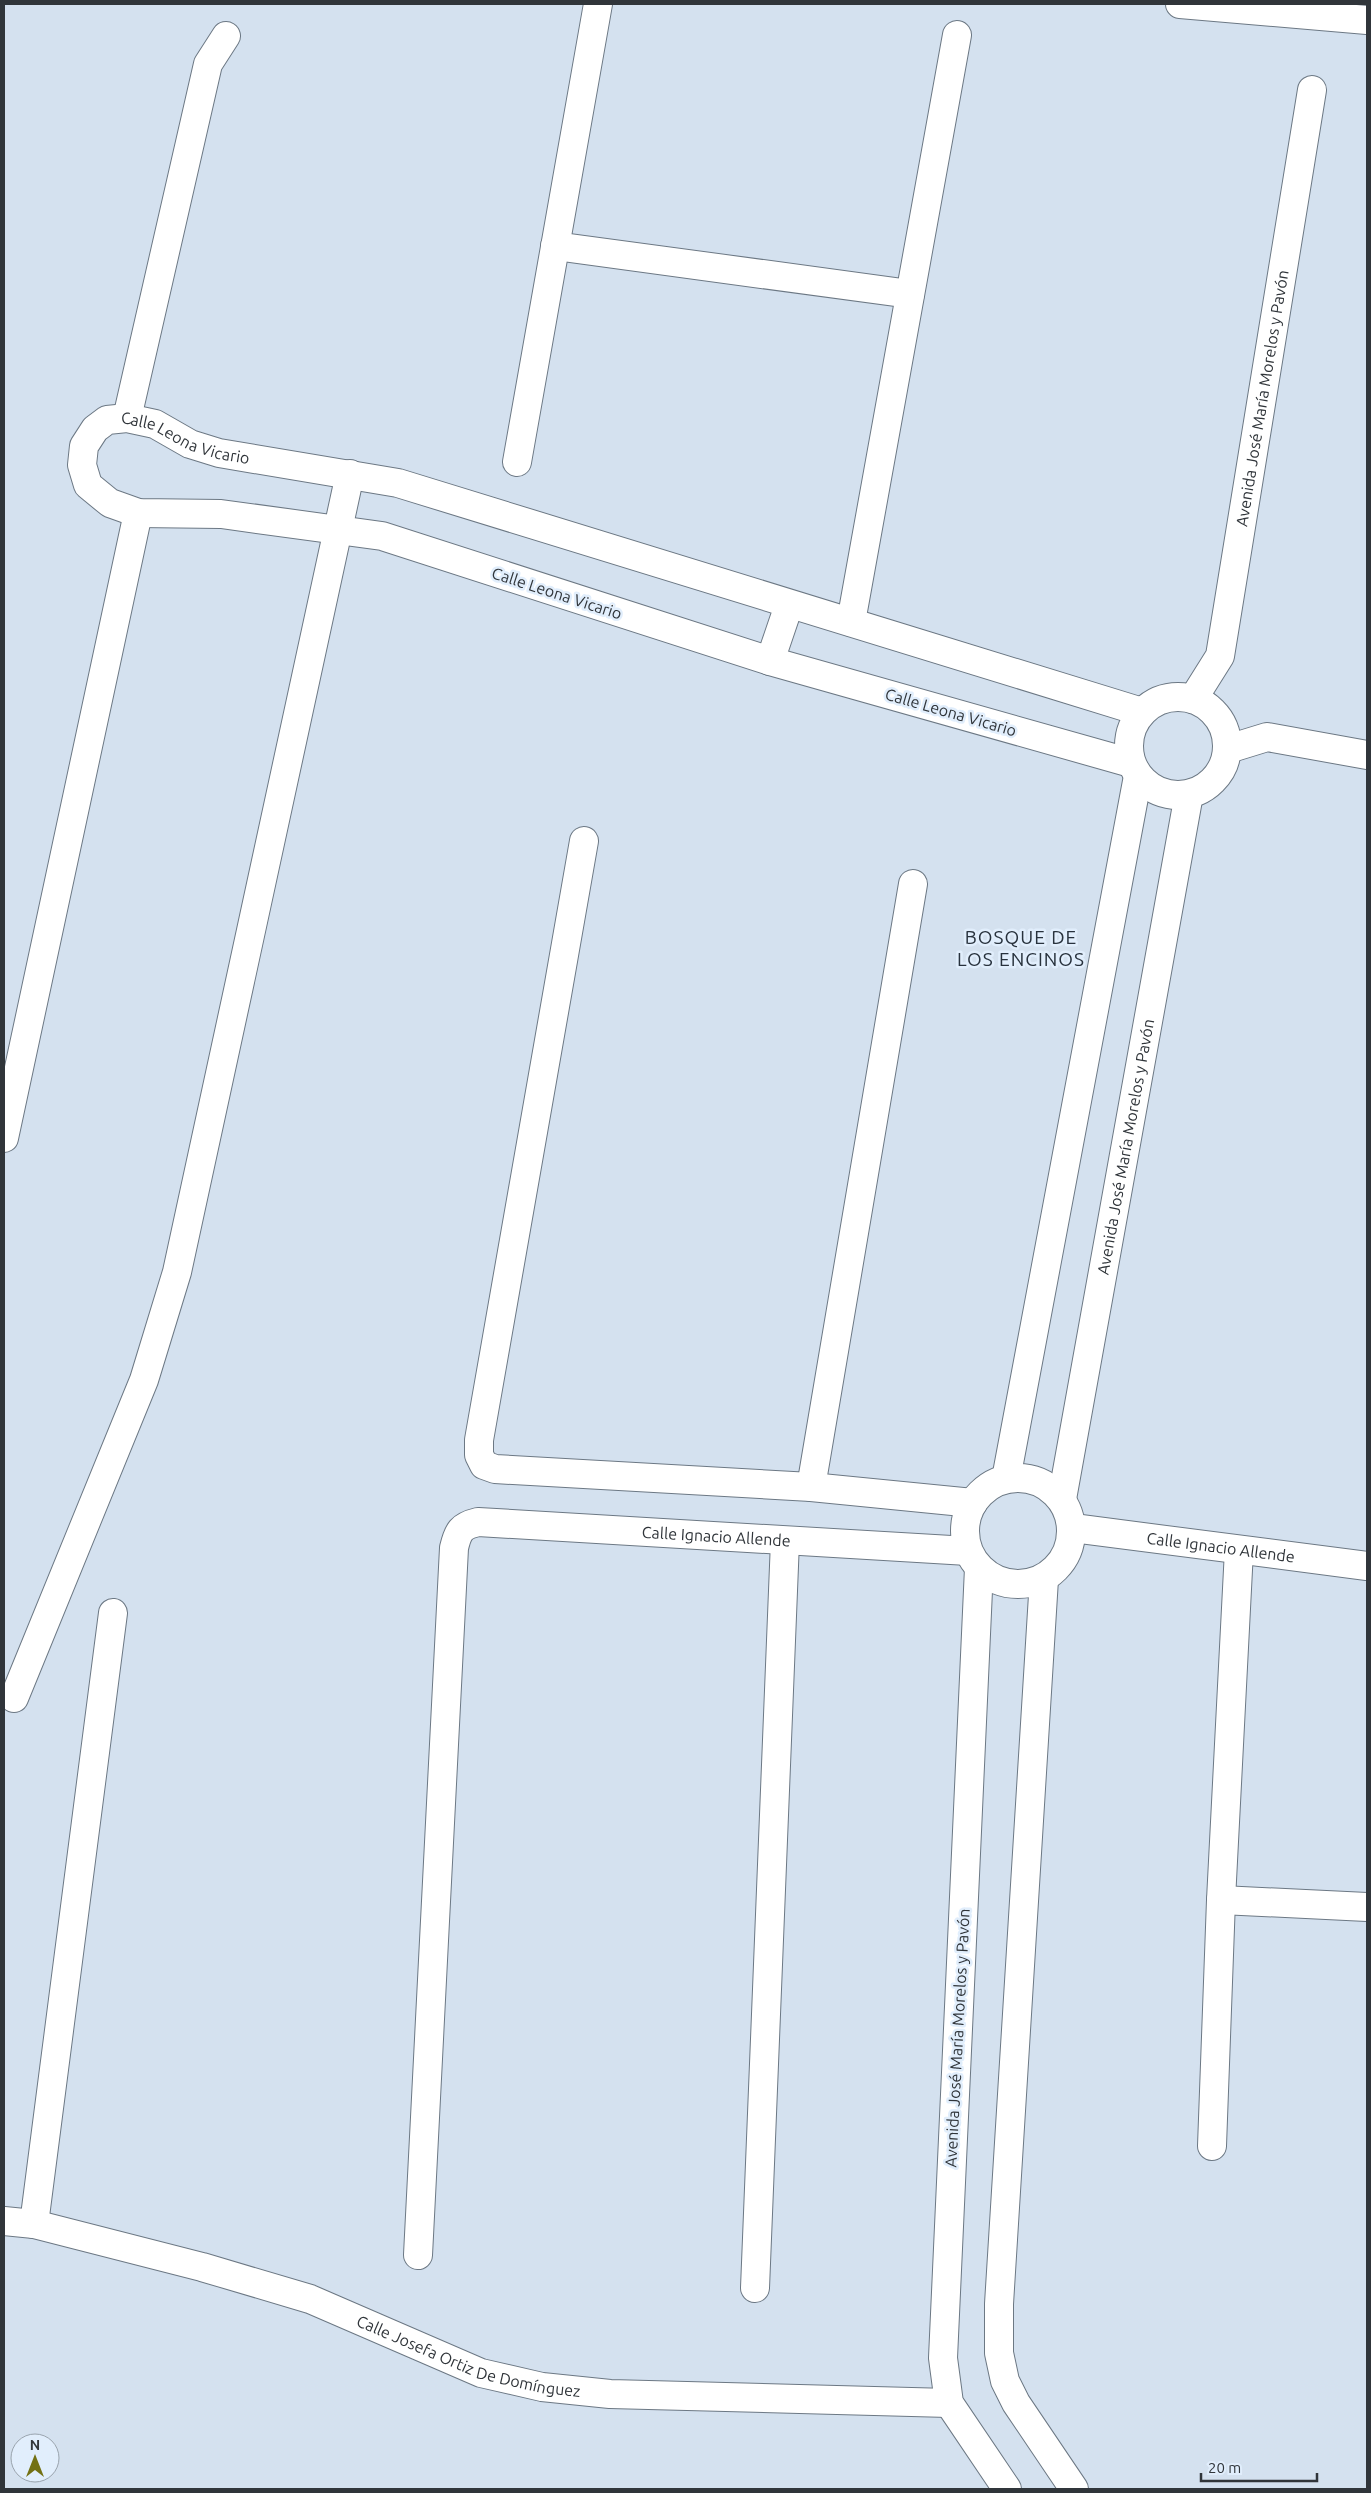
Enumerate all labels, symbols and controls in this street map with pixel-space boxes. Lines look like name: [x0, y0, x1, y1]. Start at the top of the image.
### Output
street label: Avenida José María Morelos y Pavón: [1232, 269, 1292, 528]
street label: Calle Leona Vicario: [120, 409, 251, 467]
street label: Calle Leona Vicario: [490, 563, 624, 623]
street label: Calle Leona Vicario: [883, 685, 1019, 739]
district label: BOSQUE DE LOS ENCINOS: [957, 926, 1085, 970]
street label: Avenida José María Morelos y Pavón: [1094, 1017, 1157, 1276]
street label: Calle Ignacio Allende: [641, 1523, 791, 1549]
street label: Calle Ignacio Allende: [1146, 1529, 1296, 1566]
street label: Avenida José María Morelos y Pavón: [941, 1908, 973, 2168]
street label: Calle Josefa Ortiz De Domínguez: [354, 2311, 581, 2400]
north arrow: [10, 2433, 60, 2483]
text: N: [30, 2437, 40, 2453]
scale bar: [1201, 2450, 1317, 2482]
text: 20 m: [1208, 2459, 1241, 2476]

